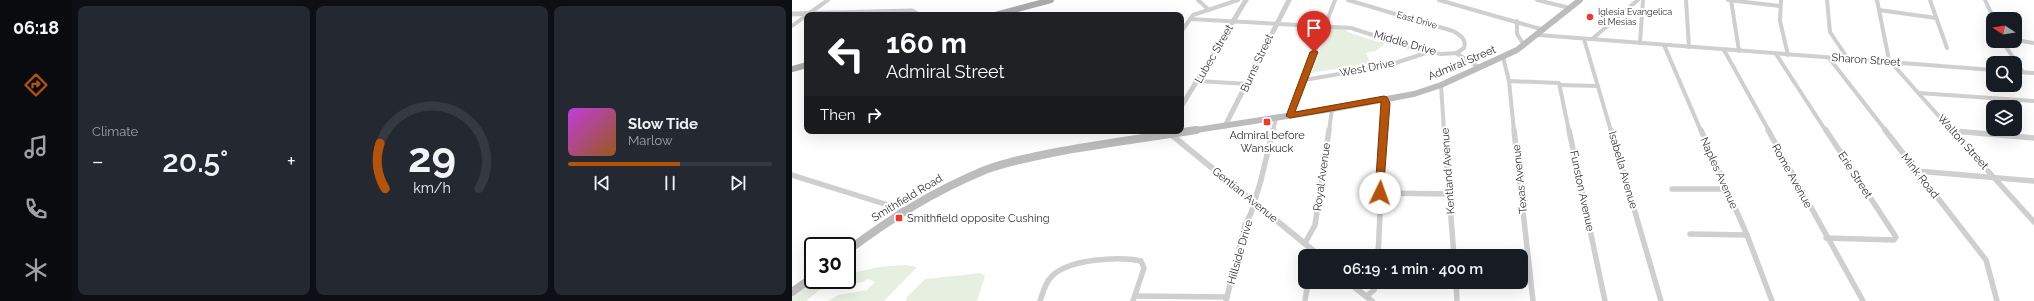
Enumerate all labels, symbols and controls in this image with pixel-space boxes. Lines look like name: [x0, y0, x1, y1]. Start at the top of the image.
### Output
place label: Iglesia Evangelica el Mesias: [1598, 7, 1672, 27]
street label: East Drive: [1396, 9, 1439, 31]
pin: [1297, 11, 1331, 52]
marker: Iglesia Evangelica el Mesias: [1585, 12, 1595, 22]
north arrow: [1986, 12, 2022, 48]
map controls: [1986, 12, 2022, 136]
text: 06:18: [13, 17, 59, 38]
icon: arrive: [1303, 17, 1325, 39]
street label: Lubec Street: [1192, 22, 1236, 86]
text: 160 m: [886, 27, 967, 60]
icon: left: [820, 28, 872, 80]
street label: Middle Drive: [1372, 28, 1438, 58]
street label: Burns Street: [1238, 32, 1276, 94]
street label: Admiral Street: [1426, 43, 1498, 83]
street label: Sharon Street: [1831, 51, 1901, 69]
street label: West Drive: [1339, 56, 1396, 80]
button: search: [1986, 56, 2022, 92]
text: Admiral Street: [886, 61, 1005, 82]
icon: directions: [22, 71, 50, 99]
button: layers: [1986, 100, 2022, 136]
icon: right: [863, 104, 885, 126]
text: Then: [820, 106, 855, 124]
street label: Walton Street: [1935, 112, 1991, 173]
text: Slow Tide: [628, 115, 698, 133]
marker: Admiral before Wanskuck: [1262, 117, 1272, 127]
text: Climate: [92, 124, 138, 139]
street label: Kentland Avenue: [1438, 127, 1458, 215]
place label: Admiral before Wanskuck: [1229, 129, 1305, 155]
street label: Isabella Avenue: [1606, 130, 1640, 211]
text: 29: [408, 132, 456, 181]
icon: music: [22, 133, 50, 161]
text: Marlow: [628, 133, 673, 148]
street label: Naples Avenue: [1697, 135, 1741, 211]
street label: Royal Avenue: [1311, 141, 1333, 212]
street label: Rome Avenue: [1769, 142, 1815, 211]
street label: Texas Avenue: [1510, 143, 1530, 214]
text: 20.5°: [162, 144, 228, 179]
text: −: [92, 148, 104, 174]
text: +: [287, 148, 296, 174]
street label: Erie Street: [1835, 149, 1875, 201]
street label: Funston Avenue: [1567, 150, 1597, 233]
street label: Mink Road: [1898, 151, 1942, 201]
street label: Gentian Avenue: [1210, 165, 1281, 226]
icon: previous: [591, 172, 613, 194]
icon: pause: [659, 172, 681, 194]
icon: next: [727, 172, 749, 194]
street label: Smithfield Road: [869, 172, 945, 224]
position arrow: [1359, 172, 1401, 214]
text: km/h: [413, 179, 451, 195]
icon: phone: [22, 195, 50, 223]
place label: Smithfield opposite Cushing: [907, 212, 1050, 225]
marker: Smithfield opposite Cushing: [894, 213, 904, 223]
street label: Hillside Drive: [1225, 218, 1256, 286]
speed limit sign: 30: [804, 237, 856, 289]
icon: climate: [22, 256, 50, 284]
text: 06:19 · 1 min · 400 m: [1343, 260, 1483, 278]

